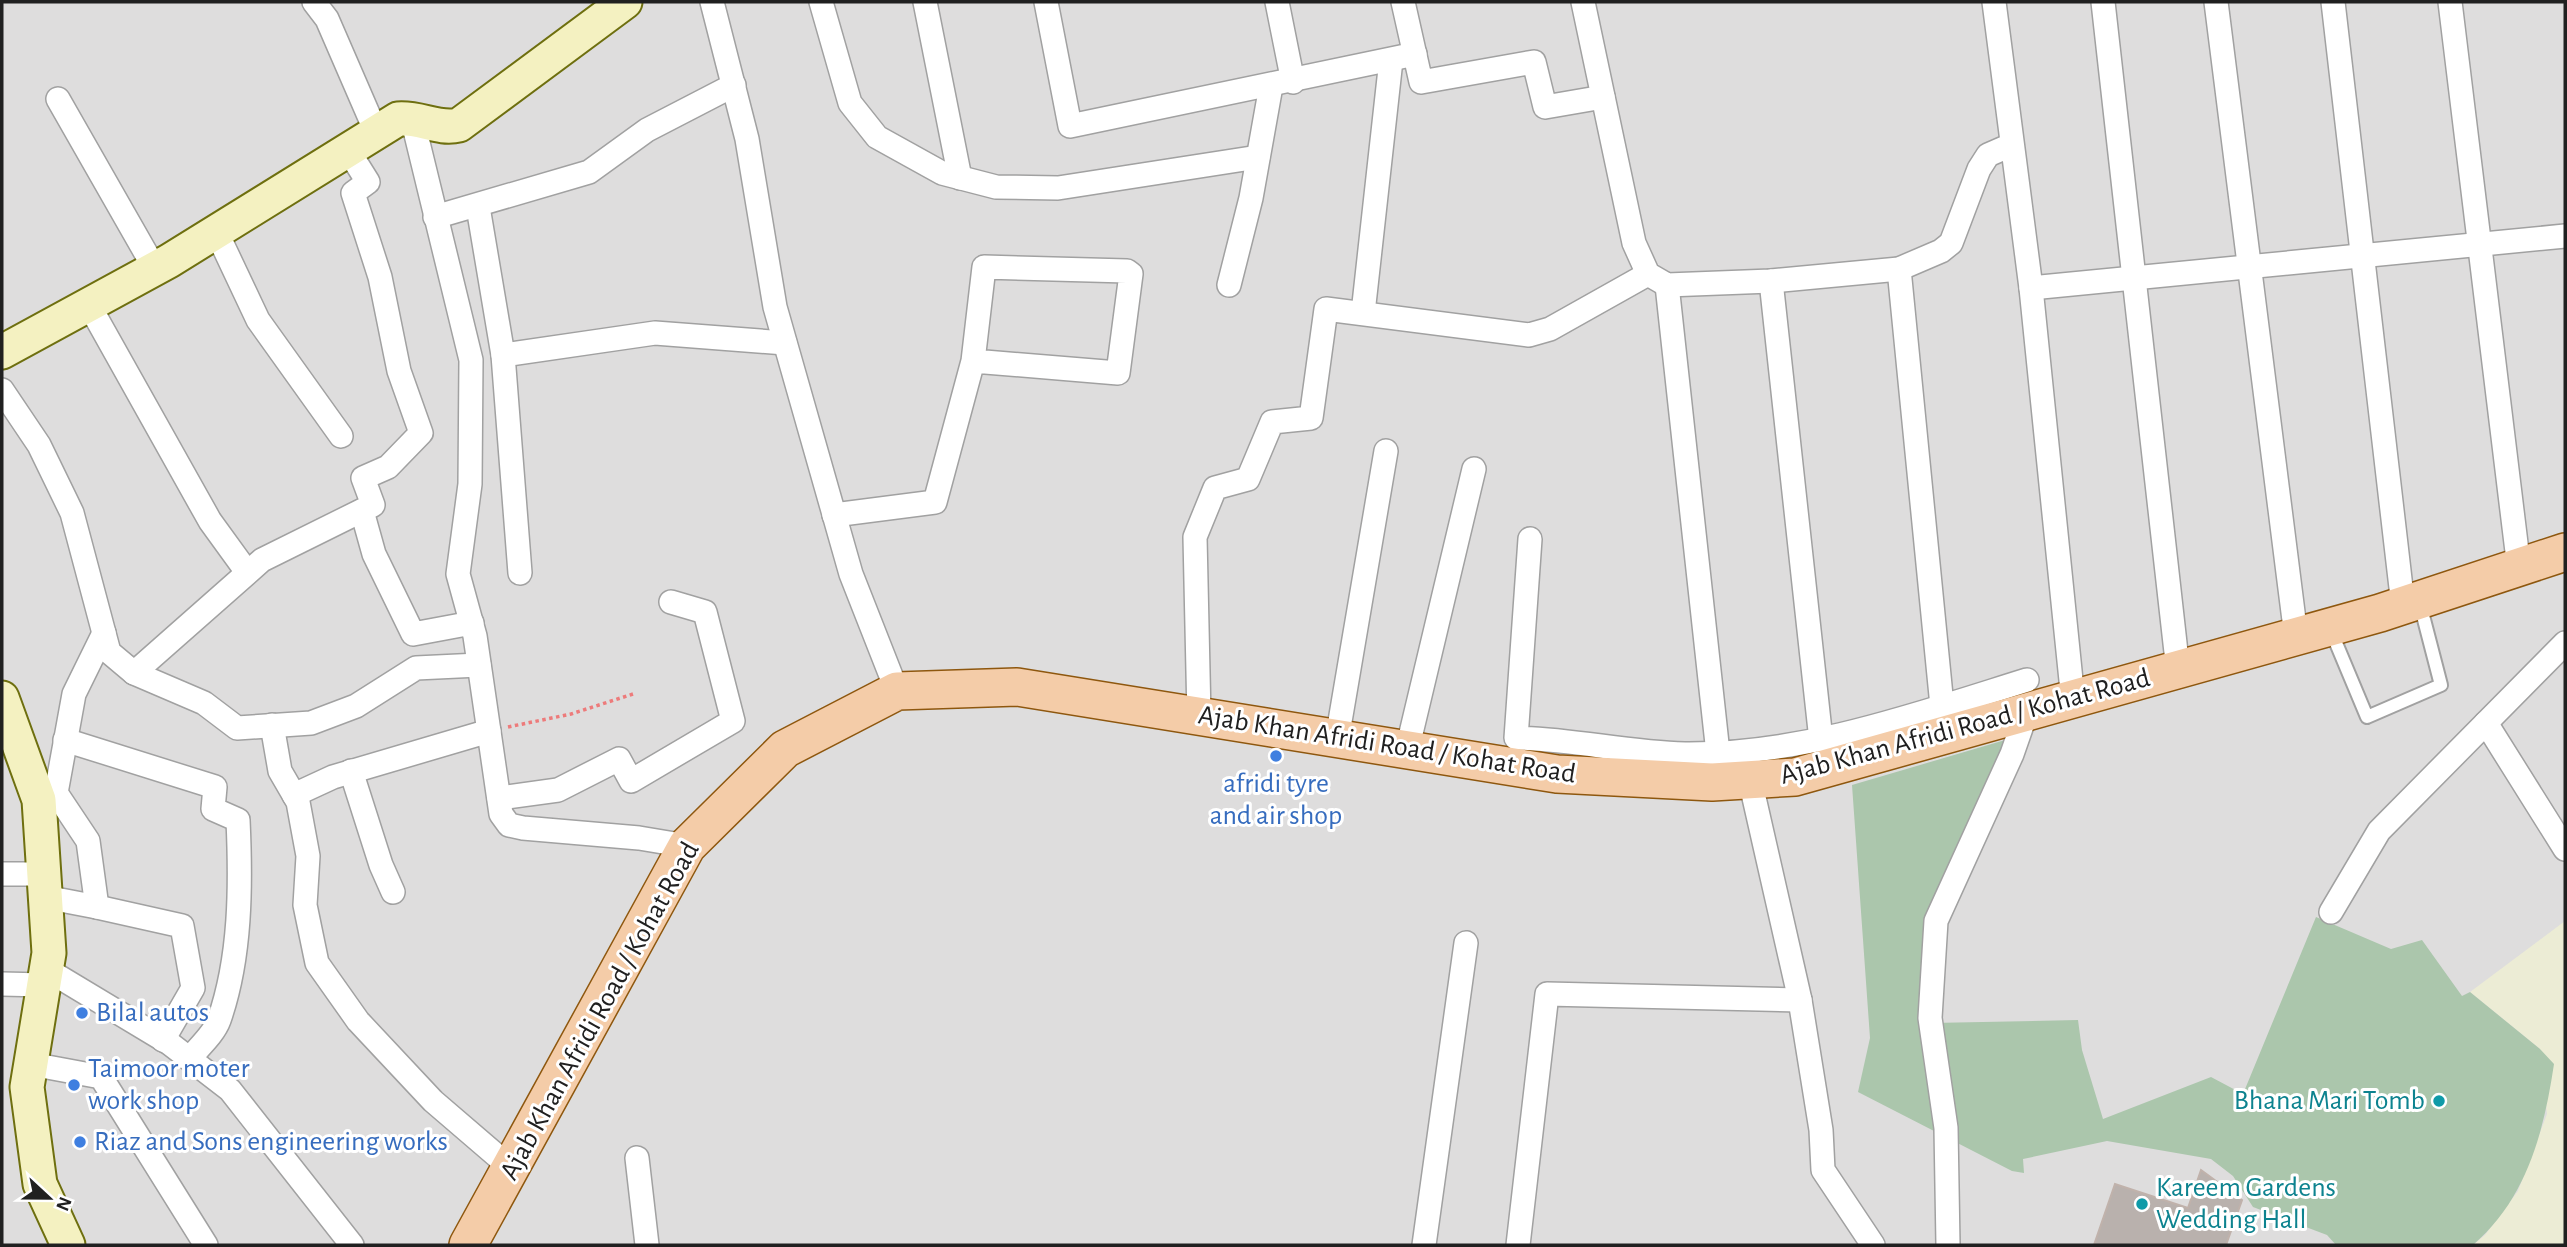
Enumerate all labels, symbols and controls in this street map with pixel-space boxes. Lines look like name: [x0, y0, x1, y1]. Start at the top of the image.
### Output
street label: Ajab Khan Afridi Road / Kohat Road: [1777, 664, 2153, 790]
street label: Ajab Khan Afridi Road / Kohat Road: [1196, 701, 1578, 789]
marker: afridi tyre and air shop: [1268, 748, 1284, 764]
place label: afridi tyre and air shop: [1210, 770, 1342, 830]
street label: Ajab Khan Afridi Road / Kohat Road: [495, 837, 705, 1185]
place label: Bilal autos: [96, 999, 209, 1027]
marker: Bilal autos: [74, 1005, 90, 1021]
place label: Taimoor moter work shop: [88, 1055, 250, 1115]
marker: Taimoor moter work shop: [66, 1077, 82, 1093]
place label: Bhana Mari Tomb: [2234, 1087, 2425, 1115]
marker: Bhana Mari Tomb: [2431, 1093, 2447, 1109]
place label: Riaz and Sons engineering works: [94, 1128, 448, 1156]
marker: Riaz and Sons engineering works: [72, 1134, 88, 1150]
north arrow: [14, 1163, 84, 1233]
place label: Kareem Gardens Wedding Hall: [2156, 1174, 2336, 1234]
text: N: [52, 1194, 75, 1213]
marker: Kareem Gardens Wedding Hall: [2134, 1196, 2150, 1212]

